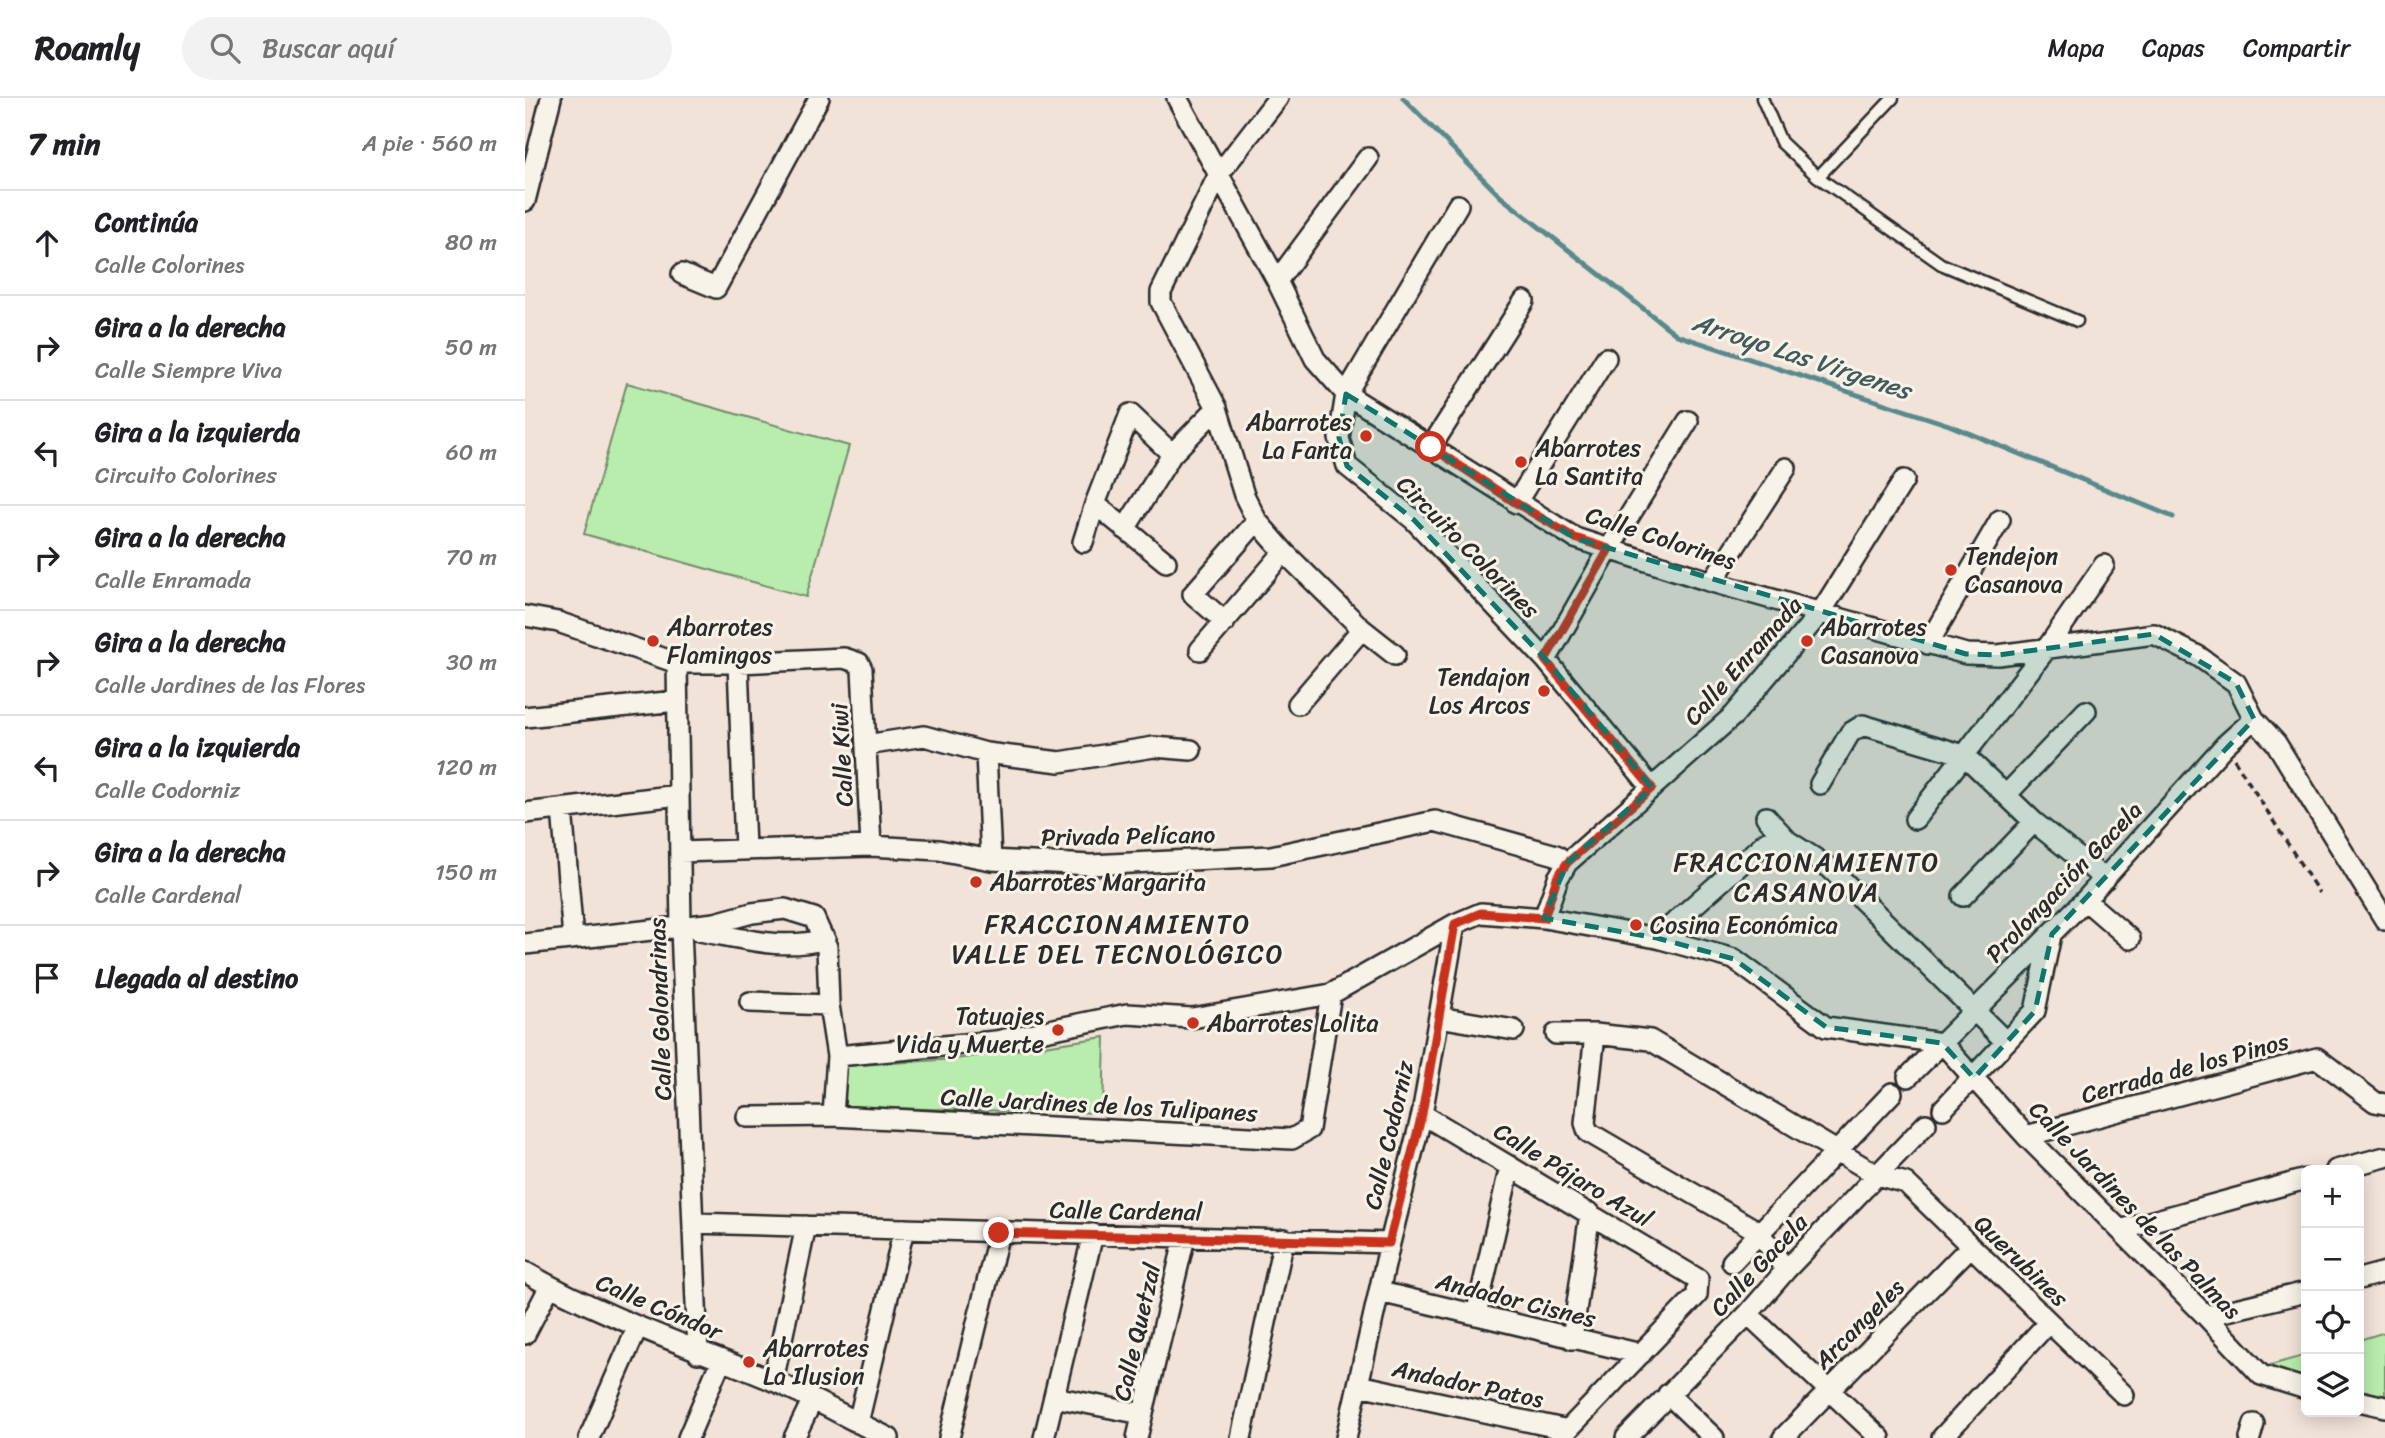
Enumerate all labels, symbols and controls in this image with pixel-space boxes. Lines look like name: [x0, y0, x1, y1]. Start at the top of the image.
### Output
search box: [182, 17, 672, 80]
text: Roamly: [35, 19, 140, 77]
text: Buscar aquí: [262, 25, 395, 71]
text: Mapa: [2048, 27, 2104, 69]
text: Capas: [2142, 27, 2205, 69]
text: Compartir: [2243, 27, 2350, 69]
icon: search: [206, 29, 244, 67]
text: 7 min: [28, 117, 100, 171]
text: A pie · 560 m: [362, 123, 497, 164]
text: Continúa: [95, 199, 198, 245]
text: 80 m: [445, 222, 497, 263]
icon: ahead: [28, 224, 66, 262]
text: Calle Colorines: [95, 245, 244, 286]
water label: Arroyo Las Virgenes: [1686, 299, 1920, 414]
text: Gira a la derecha: [95, 304, 286, 350]
text: 50 m: [445, 327, 497, 368]
icon: right: [28, 329, 66, 367]
text: Calle Siempre Viva: [95, 350, 282, 391]
place label: Abarrotes La Fanta: [1245, 401, 1352, 471]
text: Gira a la izquierda: [95, 409, 300, 455]
place label: Abarrotes La Santita: [1534, 427, 1643, 497]
marker: Abarrotes La Fanta: [1358, 428, 1374, 444]
route start: [1415, 431, 1446, 462]
text: 60 m: [446, 432, 497, 473]
icon: left: [28, 434, 66, 472]
marker: Abarrotes La Santita: [1513, 454, 1529, 470]
text: Circuito Colorines: [95, 455, 277, 496]
street label: Circuito Colorines: [1386, 465, 1551, 630]
street label: Calle Colorines: [1580, 494, 1742, 582]
text: Gira a la derecha: [95, 514, 286, 560]
place label: Tendejon Casanova: [1965, 535, 2063, 605]
text: 70 m: [446, 537, 497, 578]
icon: right: [28, 539, 66, 577]
text: Calle Enramada: [95, 560, 251, 601]
marker: Tendejon Casanova: [1943, 562, 1959, 578]
street label: Calle Enramada: [1673, 586, 1814, 736]
place label: Abarrotes Flamingos: [666, 606, 773, 676]
place label: Abarrotes Casanova: [1820, 606, 1927, 676]
text: Gira a la derecha: [95, 619, 286, 665]
marker: Abarrotes Flamingos: [645, 633, 661, 649]
marker: Abarrotes Casanova: [1799, 633, 1815, 649]
text: 30 m: [446, 642, 497, 683]
icon: right: [28, 644, 66, 682]
place label: Tendajon Los Arcos: [1429, 656, 1531, 726]
text: Calle Jardines de las Flores: [95, 665, 365, 706]
marker: Tendajon Los Arcos: [1536, 683, 1552, 699]
street label: Calle Kiwi: [818, 701, 866, 808]
text: Gira a la izquierda: [95, 724, 300, 770]
text: 120 m: [436, 747, 497, 788]
icon: left: [28, 749, 66, 787]
text: Calle Codorniz: [95, 770, 240, 811]
street label: Prolongación Gacela: [1975, 791, 2153, 973]
street label: Privada Pelícano: [1040, 813, 1216, 859]
text: Gira a la derecha: [95, 829, 286, 875]
district label: FRACCIONAMIENTO CASANOVA: [1674, 839, 1940, 915]
text: 150 m: [435, 852, 497, 893]
icon: right: [28, 854, 66, 892]
place label: Abarrotes Margarita: [989, 861, 1206, 903]
marker: Abarrotes Margarita: [968, 874, 984, 890]
text: Calle Cardenal: [95, 875, 242, 916]
district label: FRACCIONAMIENTO VALLE DEL TECNOLÓGICO: [952, 901, 1284, 977]
place label: Cosina Económica: [1650, 904, 1838, 946]
street label: Calle Golondrinas: [636, 917, 684, 1101]
marker: Cosina Económica: [1628, 917, 1644, 933]
text: Llegada al destino: [95, 955, 298, 1001]
icon: arrive: [28, 959, 66, 997]
place label: Tatuajes Vida y Muerte: [896, 995, 1044, 1065]
place label: Abarrotes Lolita: [1206, 1002, 1378, 1044]
marker: Abarrotes Lolita: [1185, 1015, 1201, 1031]
street label: Cerrada de los Pinos: [2076, 1020, 2294, 1116]
marker: Tatuajes Vida y Muerte: [1050, 1022, 1066, 1038]
street label: Calle Codorniz: [1351, 1056, 1427, 1214]
street label: Calle Jardines de los Tulipanes: [939, 1076, 1259, 1134]
street label: Calle Jardines de las Palmas: [2018, 1090, 2252, 1330]
street label: Calle Pájaro Azul: [1485, 1111, 1662, 1240]
map controls: [2301, 1165, 2364, 1417]
button: +: [2301, 1165, 2364, 1228]
street label: Calle Cardenal: [1049, 1189, 1204, 1233]
street label: Calle Gacela: [1699, 1203, 1819, 1327]
street label: Querubines: [1963, 1204, 2079, 1318]
route end: [983, 1217, 1014, 1248]
button: −: [2301, 1228, 2364, 1291]
street label: Calle Quetzal: [1101, 1258, 1173, 1405]
street label: Andador Cisnes: [1431, 1260, 1601, 1340]
street label: Calle Cóndor: [589, 1262, 731, 1353]
street label: Arcangeles: [1803, 1268, 1915, 1380]
button: locate: [2301, 1291, 2364, 1354]
place label: Abarrotes La Ilusion: [762, 1327, 869, 1397]
street label: Andador Patos: [1388, 1347, 1548, 1421]
marker: Abarrotes La Ilusion: [741, 1354, 757, 1370]
button: layers: [2301, 1354, 2364, 1417]

